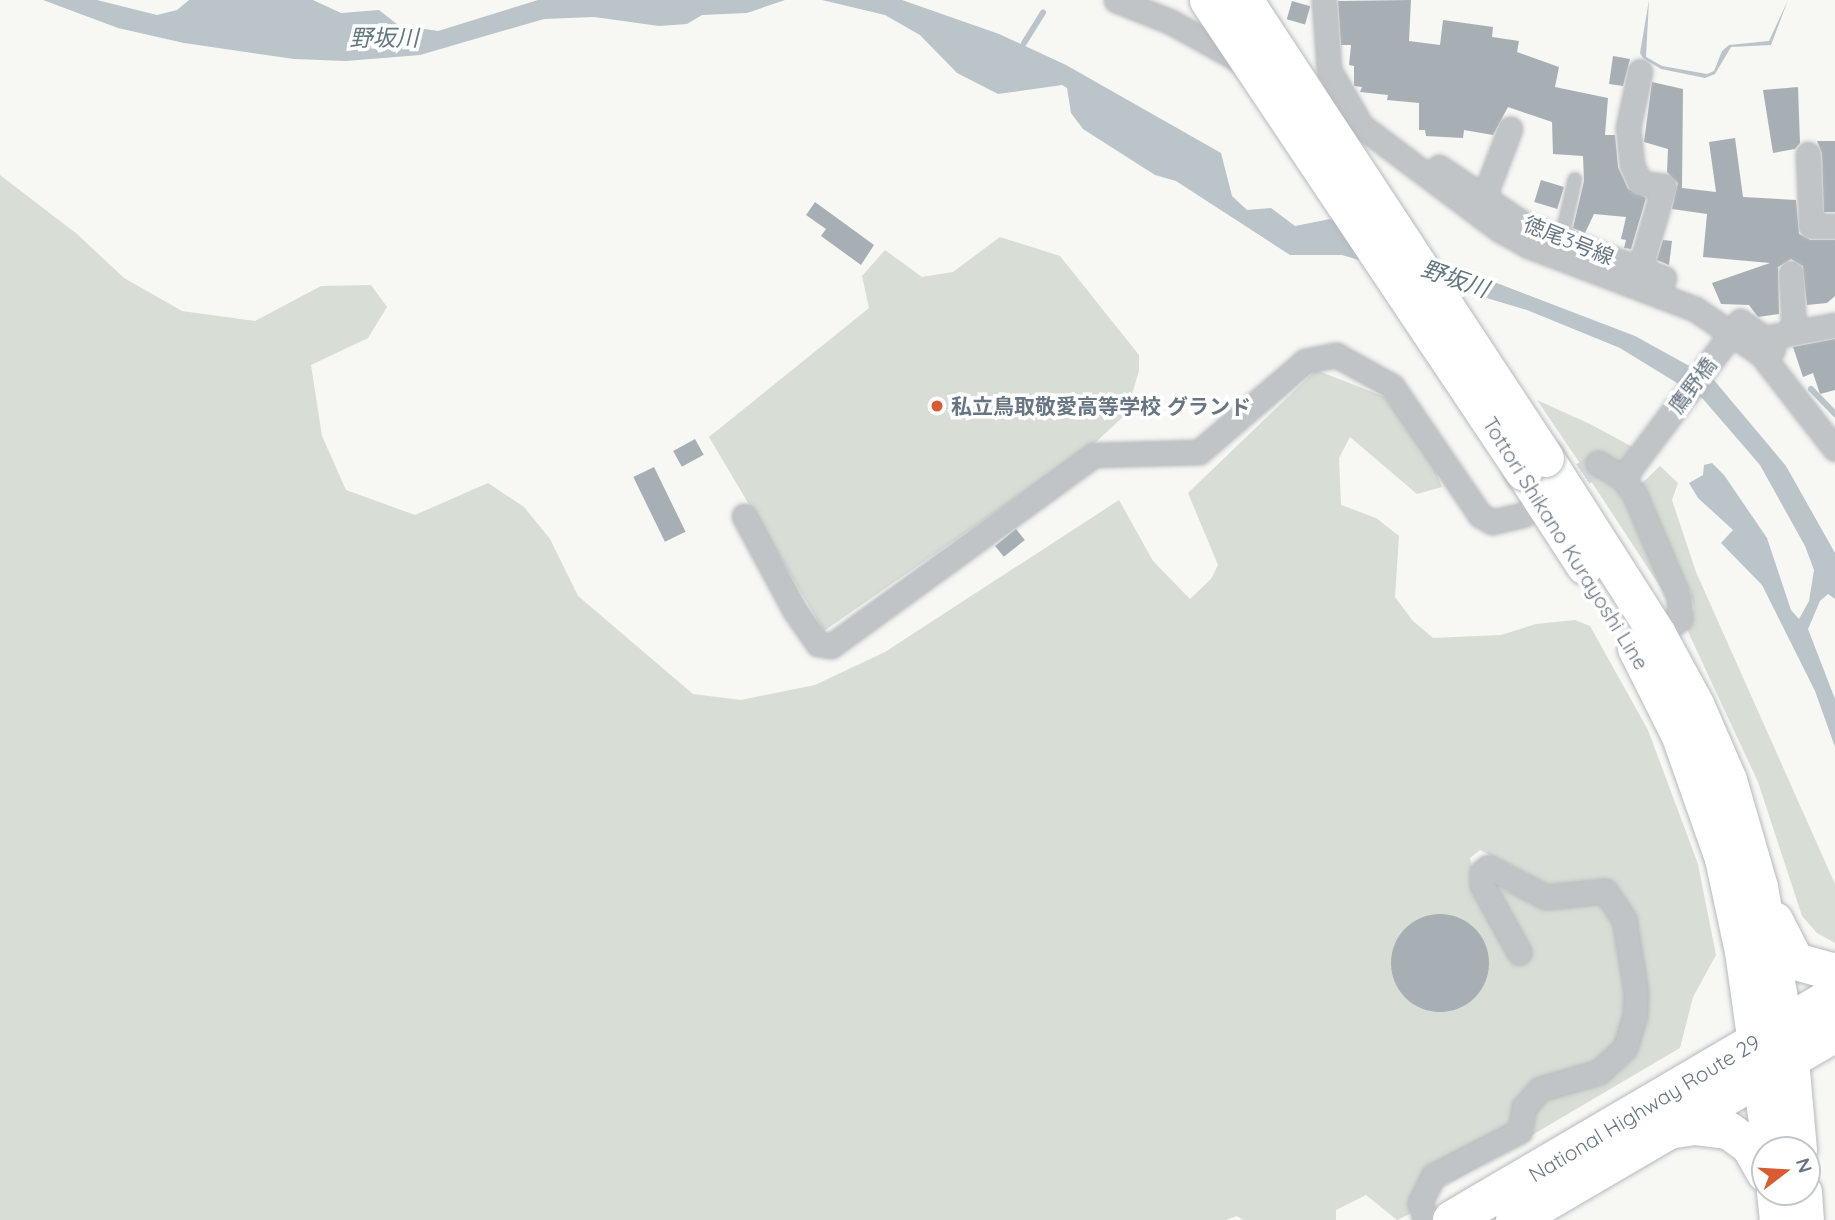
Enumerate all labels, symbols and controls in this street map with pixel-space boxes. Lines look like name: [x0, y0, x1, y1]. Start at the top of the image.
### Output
water label: 野坂川: [350, 24, 418, 52]
street label: 徳尾3号線: [1520, 211, 1618, 269]
water label: 野坂川: [1418, 255, 1492, 303]
street label: 鷹野橋: [1663, 352, 1721, 418]
place label: 私立鳥取敬愛高等学校 グランド: [951, 393, 1251, 419]
marker: 私立鳥取敬愛高等学校 グランド: [929, 398, 945, 414]
street label: Tottori Shikano Kurayoshi Line: [1478, 412, 1654, 674]
street label: National Highway Route 29: [1524, 1029, 1764, 1187]
north arrow: [1751, 1136, 1821, 1206]
text: N: [1791, 1155, 1818, 1176]

